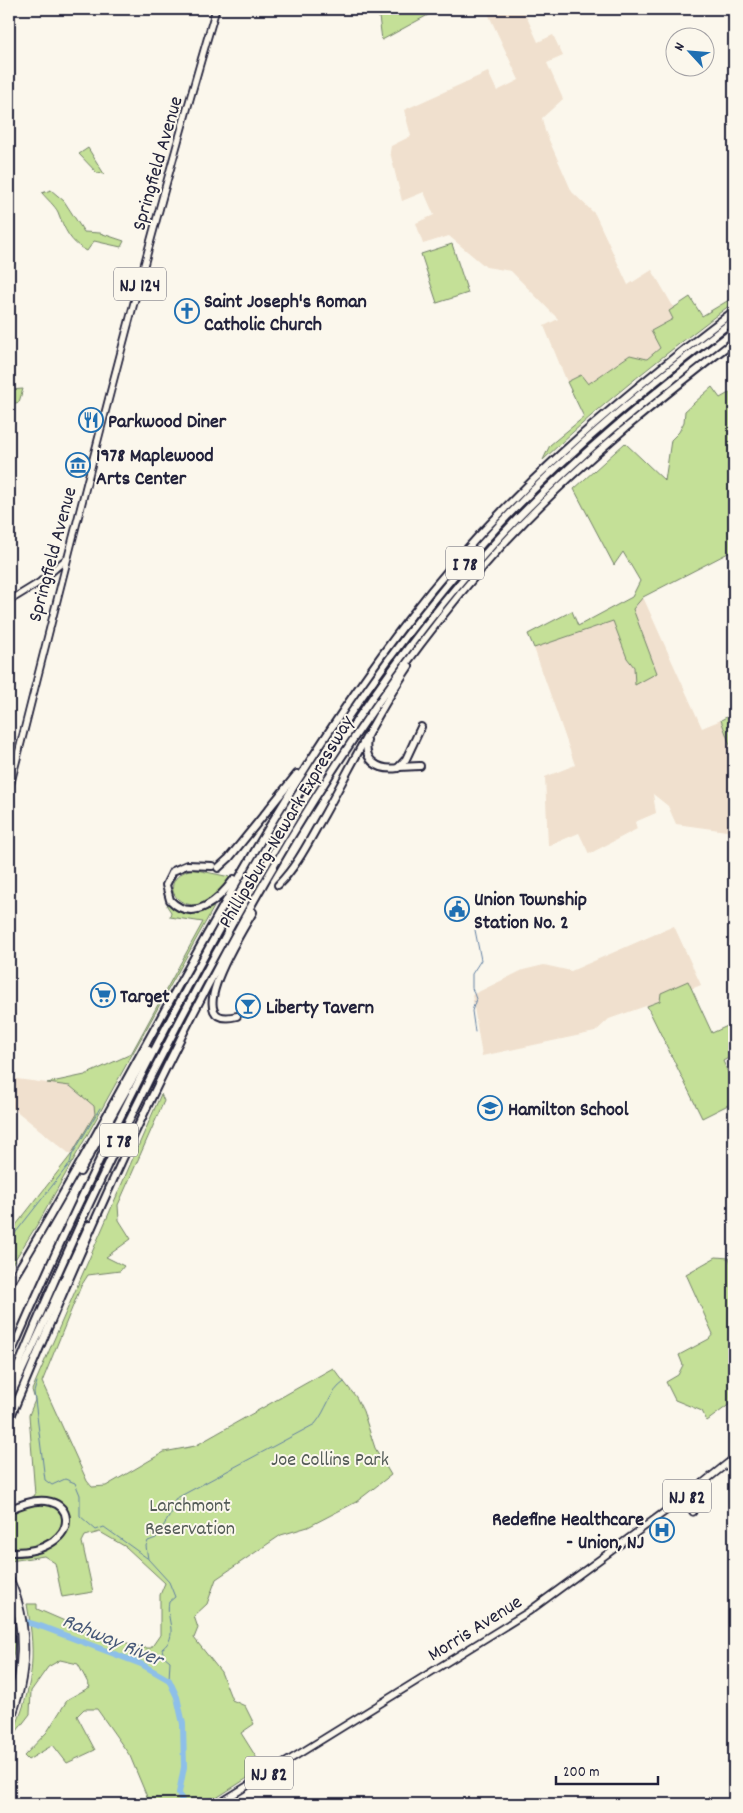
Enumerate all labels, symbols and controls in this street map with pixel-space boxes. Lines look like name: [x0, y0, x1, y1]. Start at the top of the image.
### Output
north arrow: [666, 28, 716, 78]
text: N: [670, 40, 691, 55]
street label: Springfield Avenue: [126, 93, 191, 234]
road number: NJ 124: [114, 268, 166, 300]
place label: Saint Joseph's Roman Catholic Church: [204, 289, 367, 340]
church icon: Saint Joseph's Roman Catholic Church: [174, 298, 200, 324]
restaurant icon: Parkwood Diner: [78, 407, 104, 433]
place label: Parkwood Diner: [108, 409, 227, 437]
place label: 1978 Maplewood Arts Center: [96, 443, 214, 494]
museum icon: 1978 Maplewood Arts Center: [65, 452, 91, 478]
street label: Springfield Avenue: [22, 484, 85, 625]
road number: I 78: [446, 546, 484, 580]
street label: Phillipsburg-Newark Expressway: [213, 710, 363, 934]
place label: Union Township Station No. 2: [474, 887, 587, 938]
public building icon: Union Township Station No. 2: [444, 896, 470, 922]
supermarket icon: Target: [90, 982, 116, 1008]
place label: Target: [120, 984, 170, 1012]
bar icon: Liberty Tavern: [235, 993, 261, 1019]
place label: Liberty Tavern: [266, 995, 374, 1023]
school or university icon: Hamilton School: [477, 1095, 503, 1121]
place label: Hamilton School: [508, 1097, 629, 1125]
road number: I 78: [100, 1124, 138, 1156]
park label: Joe Collins Park: [271, 1447, 389, 1475]
road number: NJ 82: [663, 1480, 711, 1512]
park label: Larchmont Reservation: [145, 1493, 235, 1544]
place label: Redefine Healthcare - Union, NJ: [492, 1507, 644, 1558]
hospital icon: Redefine Healthcare - Union, NJ: [649, 1517, 675, 1543]
street label: Morris Avenue: [423, 1589, 528, 1670]
water label: Rahway River: [57, 1607, 169, 1677]
scale bar: [556, 1753, 658, 1785]
road number: NJ 82: [245, 1756, 293, 1790]
text: 200 m: [563, 1762, 600, 1784]

